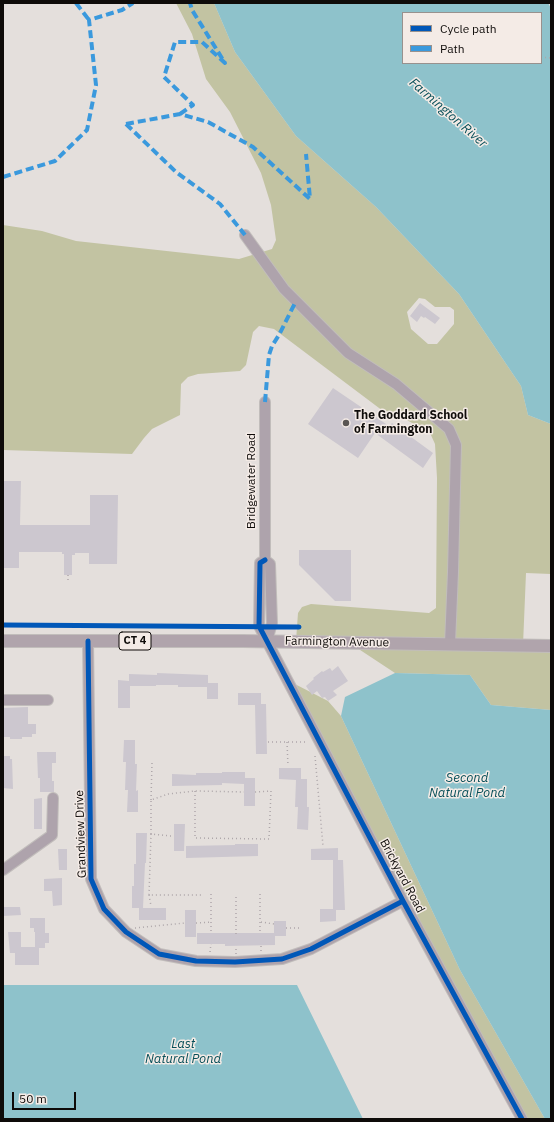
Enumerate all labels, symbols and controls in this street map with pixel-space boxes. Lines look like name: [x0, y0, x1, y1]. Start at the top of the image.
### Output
legend: [402, 12, 542, 64]
text: Cycle path: [440, 21, 497, 36]
text: Path: [440, 41, 465, 56]
water label: Farmington River: [406, 75, 490, 151]
place label: The Goddard School of Farmington: [354, 409, 467, 437]
marker: The Goddard School of Farmington: [341, 418, 351, 428]
street label: Bridgewater Road: [245, 433, 259, 529]
road number: CT 4: [119, 632, 151, 650]
street label: Farmington Avenue: [285, 634, 389, 650]
water label: Second Natural Pond: [429, 770, 505, 801]
street label: Grandview Drive: [72, 790, 90, 878]
street label: Brickyard Road: [377, 837, 427, 915]
water label: Last Natural Pond: [145, 1036, 221, 1067]
scale bar: [14, 1084, 78, 1110]
text: 50 m: [19, 1091, 47, 1106]

